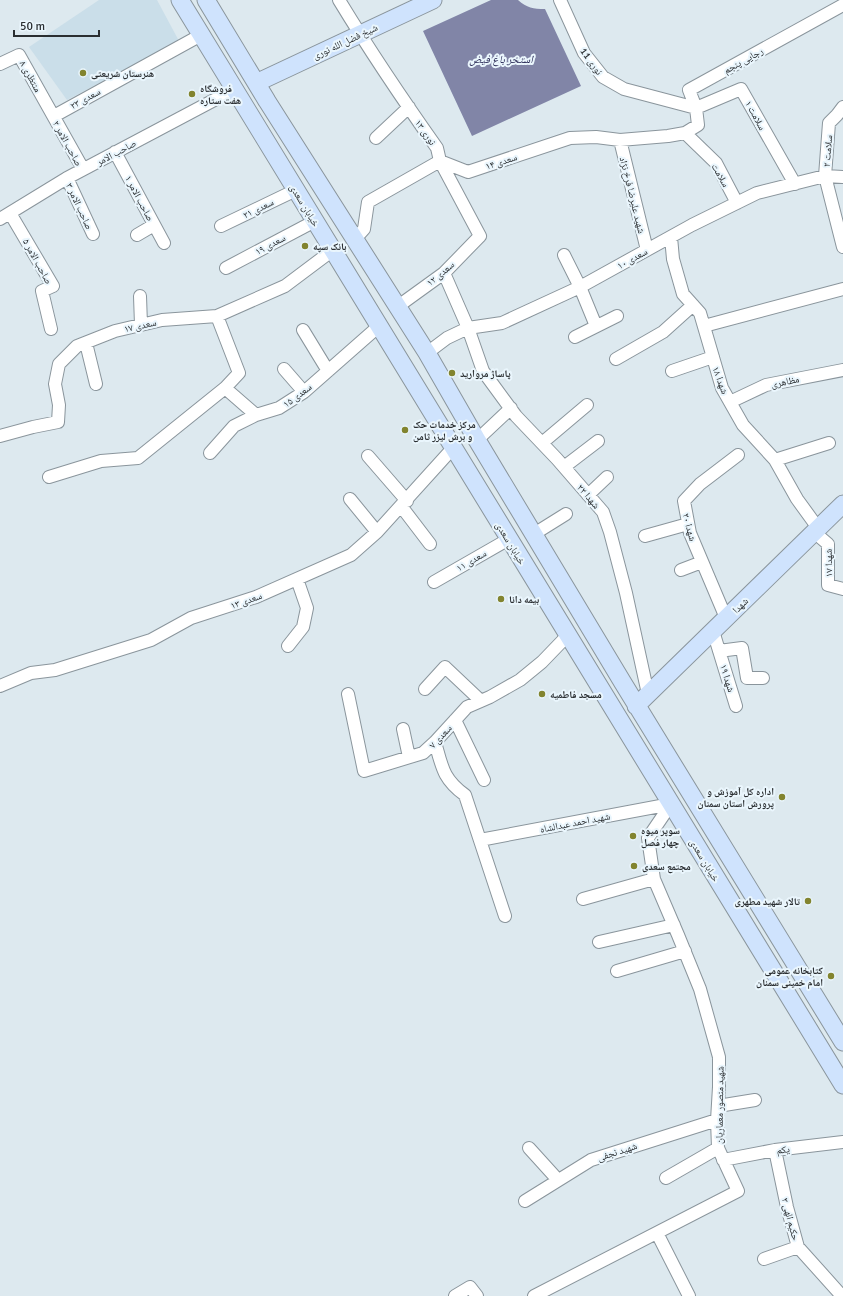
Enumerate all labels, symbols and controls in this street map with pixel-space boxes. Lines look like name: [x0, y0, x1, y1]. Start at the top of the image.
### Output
scale bar: [14, 12, 99, 38]
text: 50 m: [20, 19, 45, 34]
street label: شیخ فضل الله نوری: [311, 21, 380, 62]
street label: رجایی پنجم: [722, 45, 766, 78]
street label: نوری 11: [577, 46, 605, 78]
water label: استخر باغ فیض: [469, 53, 534, 67]
street label: منتظری ۸: [17, 59, 44, 95]
marker: هنرستان شریعتی: [78, 68, 88, 78]
place label: هنرستان شریعتی: [91, 68, 154, 80]
place label: فروشگاه هفت ستاره: [200, 83, 241, 107]
street label: سعدی ۲۳: [68, 85, 103, 112]
marker: فروشگاه هفت ستاره: [187, 89, 197, 99]
street label: سلامت ۱: [742, 99, 768, 133]
street label: نوری ۱۳: [412, 117, 438, 148]
street label: صاحب الامر ۲: [50, 119, 85, 168]
street label: سلامت ۲: [821, 134, 835, 168]
street label: صاحب الامر: [94, 137, 139, 169]
street label: سعدی ۱۴: [484, 151, 519, 173]
street label: شهید علیرضا فرخ نژاد: [617, 156, 647, 235]
street label: سلامت: [709, 161, 732, 190]
street label: صاحب الامر ۱: [122, 174, 156, 223]
street label: صاحب الامر ۳: [63, 181, 95, 232]
street label: خیابان سعدی: [287, 182, 322, 229]
street label: سعدی ۲۱: [241, 196, 276, 221]
street label: سعدی ۱۹: [253, 232, 288, 258]
street label: صاحب الامر ۵: [20, 237, 55, 286]
marker: بانک سپه: [300, 241, 310, 251]
place label: بانک سپه: [313, 241, 347, 253]
street label: سعدی ۱۰: [615, 245, 650, 272]
street label: سعدی ۱۲: [424, 258, 457, 289]
street label: سعدی ۱۷: [123, 316, 158, 336]
street label: شهدا ۱۸: [710, 365, 731, 396]
marker: پاساژ مروارید: [447, 368, 457, 378]
place label: پاساژ مروارید: [460, 368, 511, 380]
street label: مظاهری: [770, 373, 801, 391]
street label: سعدی ۱۵: [281, 381, 315, 410]
place label: مرکز خدمات حک و برش لیزر ثامن: [413, 419, 476, 443]
marker: مرکز خدمات حک و برش لیزر ثامن: [400, 425, 410, 435]
street label: شهدا ۲۲: [574, 482, 602, 512]
street label: شهدا ۲۰: [680, 512, 699, 543]
street label: خیابان سعدی: [493, 520, 528, 567]
street label: سعدی ۱۱: [454, 547, 489, 574]
street label: شهدا ۱۷: [823, 548, 835, 577]
street label: سعدی ۱۳: [229, 590, 264, 612]
marker: بیمه دانا: [496, 594, 506, 604]
place label: بیمه دانا: [509, 594, 539, 606]
street label: شهدا: [730, 595, 751, 616]
street label: شهدا ۱۹: [717, 663, 737, 694]
marker: مسجد فاطمیه: [537, 689, 547, 699]
place label: مسجد فاطمیه: [550, 689, 602, 701]
street label: سعدی ۷: [427, 722, 455, 751]
place label: اداره کل آموزش و پرورش استان سمنان: [698, 786, 775, 810]
marker: اداره کل آموزش و پرورش استان سمنان: [777, 792, 787, 802]
street label: شهید احمد عبدالشاه: [539, 810, 612, 836]
place label: سوپر میوه چهار فصل: [641, 825, 680, 849]
marker: سوپر میوه چهار فصل: [628, 831, 638, 841]
street label: خیابان سعدی: [687, 837, 722, 884]
marker: مجتمع سعدی: [629, 861, 639, 871]
place label: مجتمع سعدی: [642, 861, 691, 874]
place label: تالار شهید مطهری: [735, 896, 801, 908]
marker: تالار شهید مطهری: [803, 896, 813, 906]
place label: کتابخانه عمومی امام خمینی سمنان: [756, 965, 824, 989]
marker: کتابخانه عمومی امام خمینی سمنان: [826, 971, 836, 981]
street label: شهید منصور معماریان: [713, 1066, 727, 1144]
street label: شهید نجفی: [596, 1140, 639, 1164]
street label: یکم: [776, 1143, 791, 1158]
street label: حکیم الهی ۲: [778, 1196, 802, 1243]

